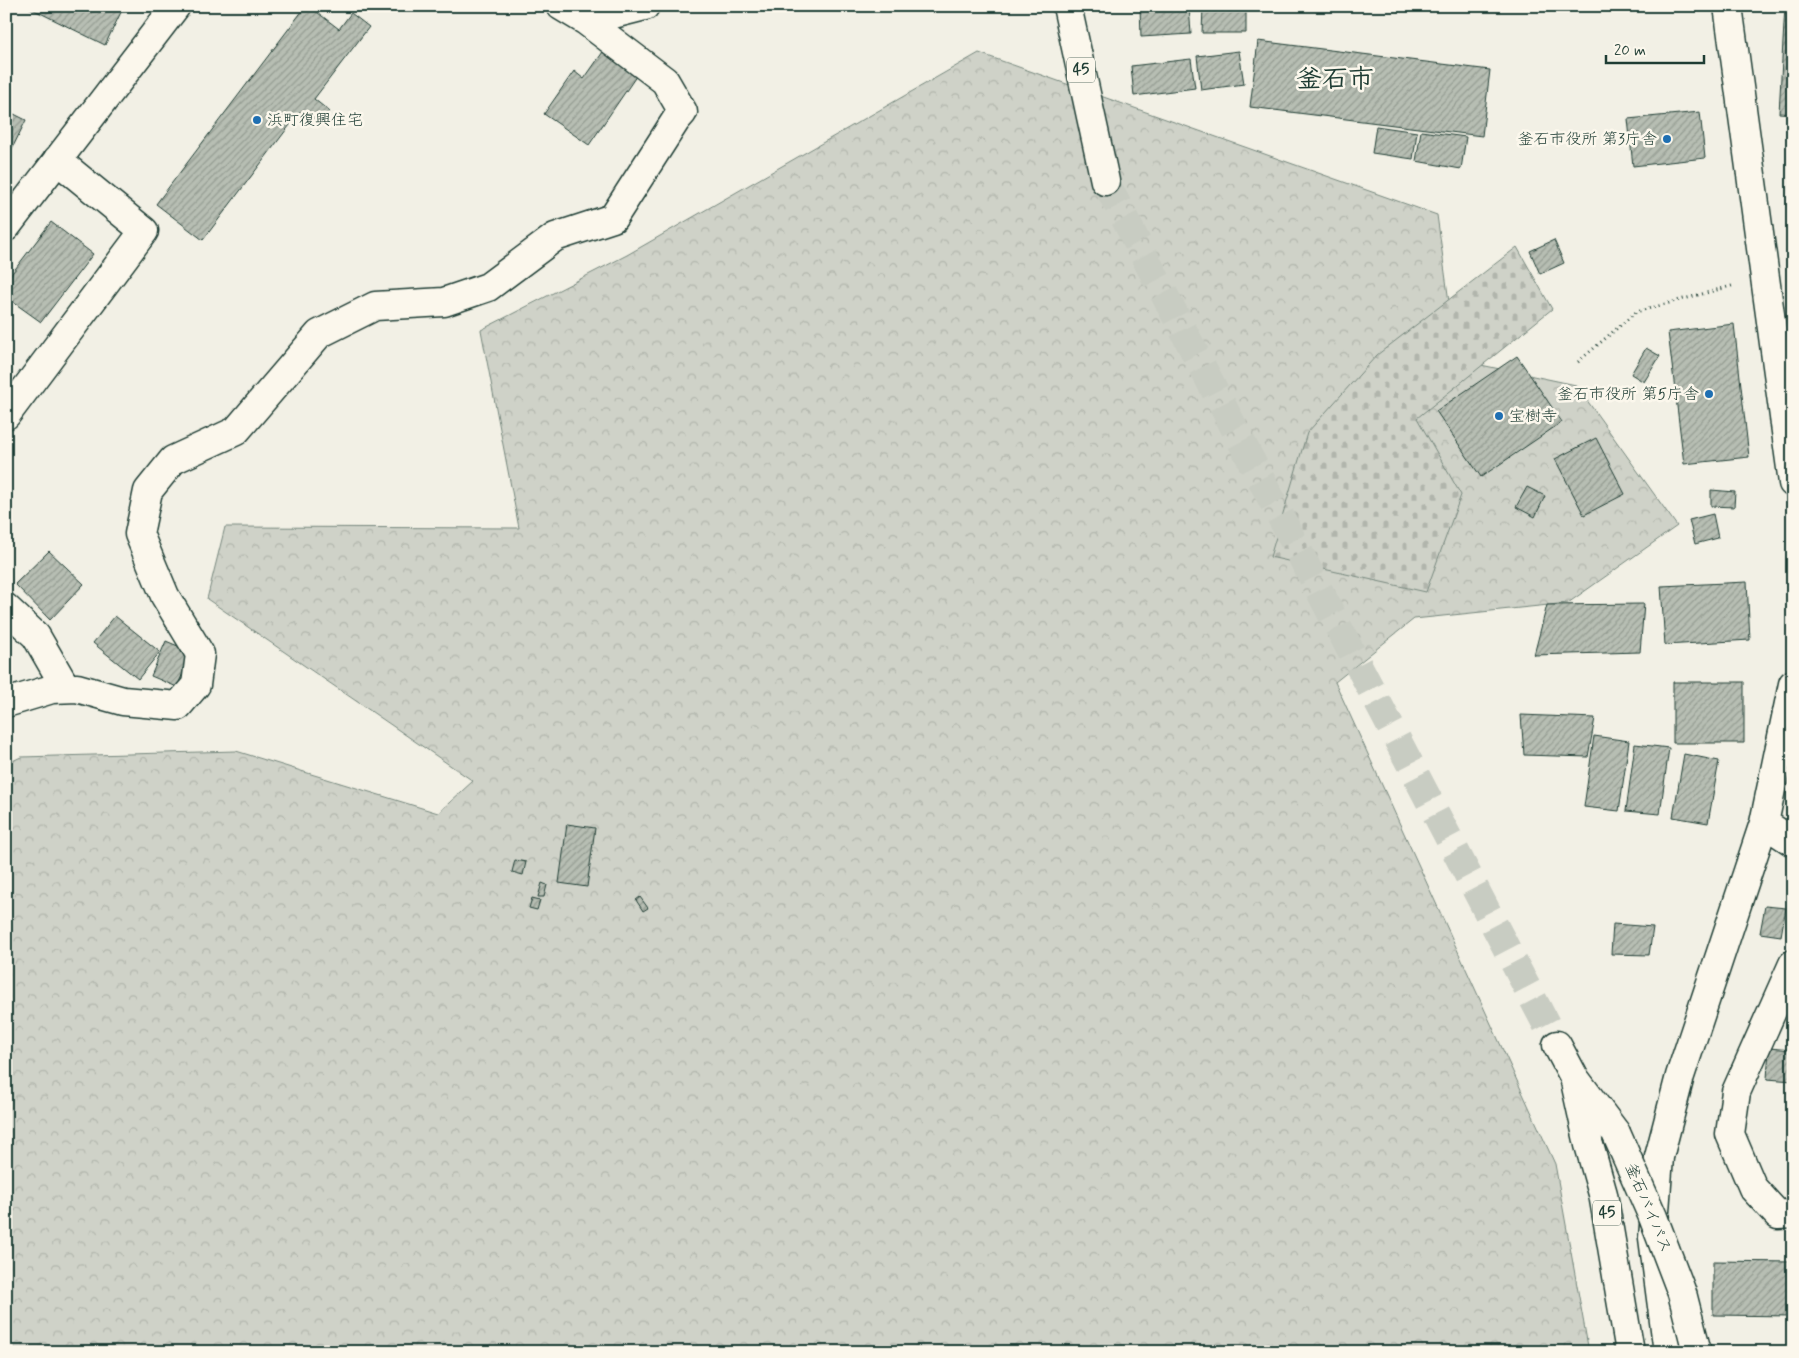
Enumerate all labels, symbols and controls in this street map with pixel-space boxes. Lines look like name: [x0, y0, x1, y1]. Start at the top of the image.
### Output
scale bar: [1606, 32, 1704, 64]
text: 20 m: [1614, 41, 1646, 61]
road number: 45: [1067, 58, 1095, 82]
district label: 釜石市: [1296, 63, 1374, 97]
place label: 浜町復興住宅: [267, 110, 363, 131]
marker: 浜町復興住宅: [251, 114, 263, 126]
place label: 釜石市役所 第3庁舎: [1517, 129, 1657, 150]
marker: 釜石市役所 第3庁舎: [1661, 133, 1673, 145]
place label: 釜石市役所 第5庁舎: [1557, 384, 1699, 405]
marker: 釜石市役所 第5庁舎: [1703, 388, 1715, 400]
place label: 宝樹寺: [1509, 406, 1557, 427]
marker: 宝樹寺: [1493, 410, 1505, 422]
street label: 釜石バイパス: [1620, 1160, 1676, 1256]
road number: 45: [1593, 1200, 1621, 1226]

